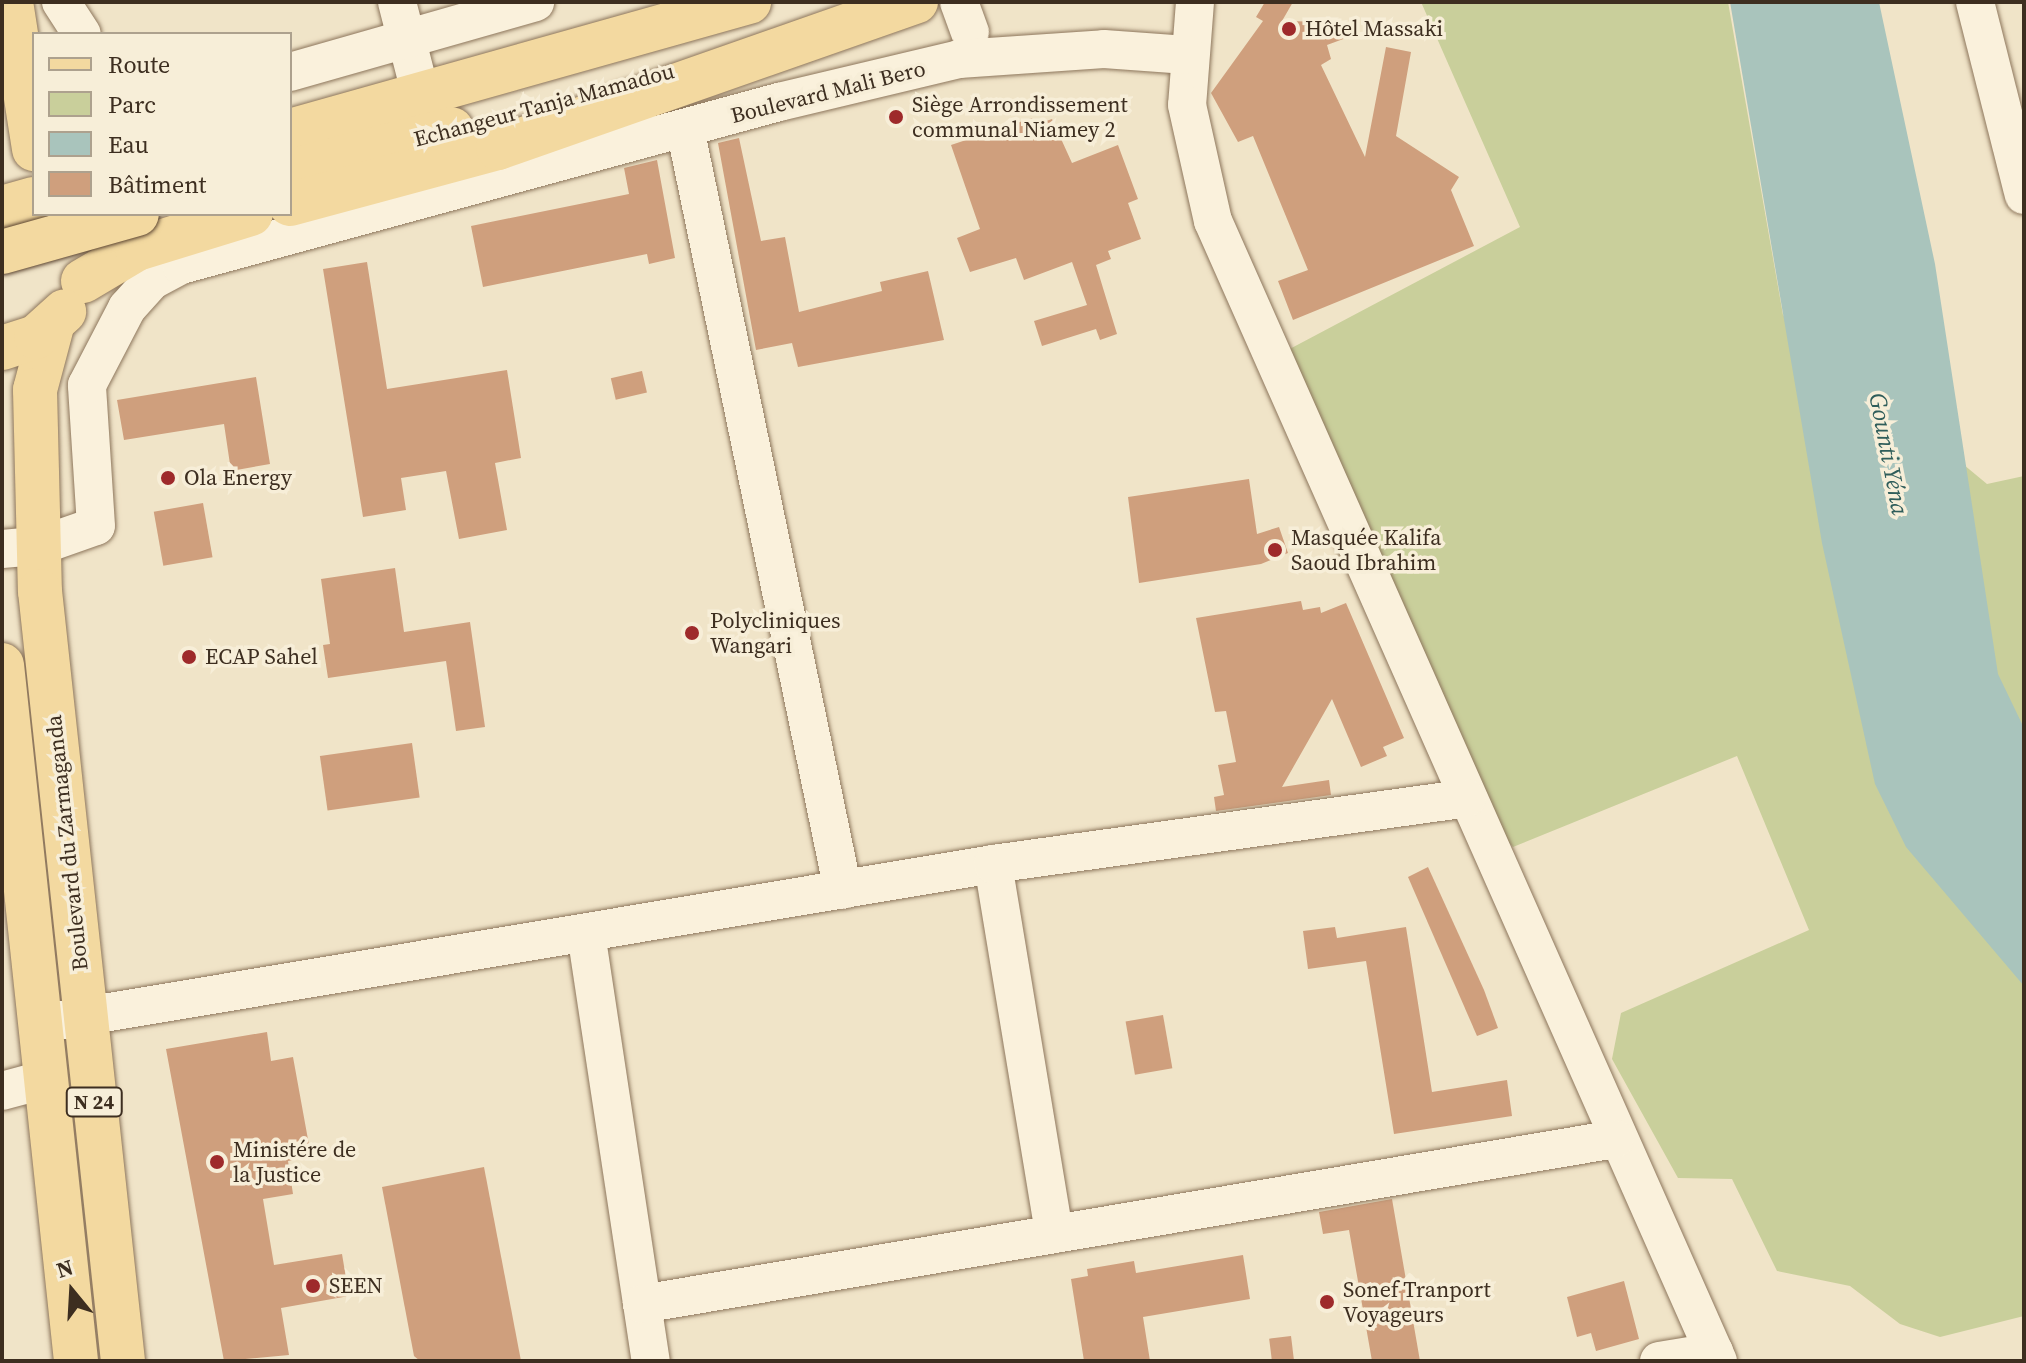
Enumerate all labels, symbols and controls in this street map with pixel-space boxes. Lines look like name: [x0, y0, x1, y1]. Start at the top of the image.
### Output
place label: Hôtel Massaki: [1305, 16, 1443, 42]
marker: Hôtel Massaki: [1280, 20, 1298, 38]
legend: [32, 32, 292, 216]
text: Route: [108, 48, 170, 81]
street label: Boulevard Mali Bero: [728, 55, 928, 129]
street label: Echangeur Tanja Mamadou: [411, 57, 677, 153]
text: Parc: [108, 88, 156, 121]
place label: Siège Arrondissement communal Niamey 2: [912, 91, 1128, 142]
marker: Siège Arrondissement communal Niamey 2: [887, 108, 905, 126]
text: Eau: [108, 128, 149, 161]
text: Bâtiment: [108, 168, 206, 201]
water label: Gounti Yéna: [1863, 391, 1915, 517]
place label: Ola Energy: [184, 465, 292, 491]
marker: Ola Energy: [159, 469, 177, 487]
place label: Masquée Kalifa Saoud Ibrahim: [1291, 524, 1441, 576]
marker: Masquée Kalifa Saoud Ibrahim: [1266, 541, 1284, 559]
place label: Polycliniques Wangari: [710, 607, 841, 658]
marker: Polycliniques Wangari: [681, 622, 703, 644]
place label: ECAP Sahel: [205, 644, 318, 670]
marker: ECAP Sahel: [180, 648, 198, 666]
street label: Boulevard du Zarmaganda: [40, 714, 94, 972]
road number: N 24: [64, 1086, 124, 1118]
place label: Ministére de la Justice: [233, 1136, 356, 1188]
marker: Ministére de la Justice: [208, 1153, 226, 1171]
north arrow: [32, 1251, 112, 1331]
text: N: [52, 1251, 77, 1285]
place label: SEEN: [329, 1273, 383, 1299]
place label: Sonef Tranport Voyageurs: [1343, 1276, 1491, 1328]
marker: SEEN: [304, 1277, 322, 1295]
marker: Sonef Tranport Voyageurs: [1318, 1293, 1336, 1311]

